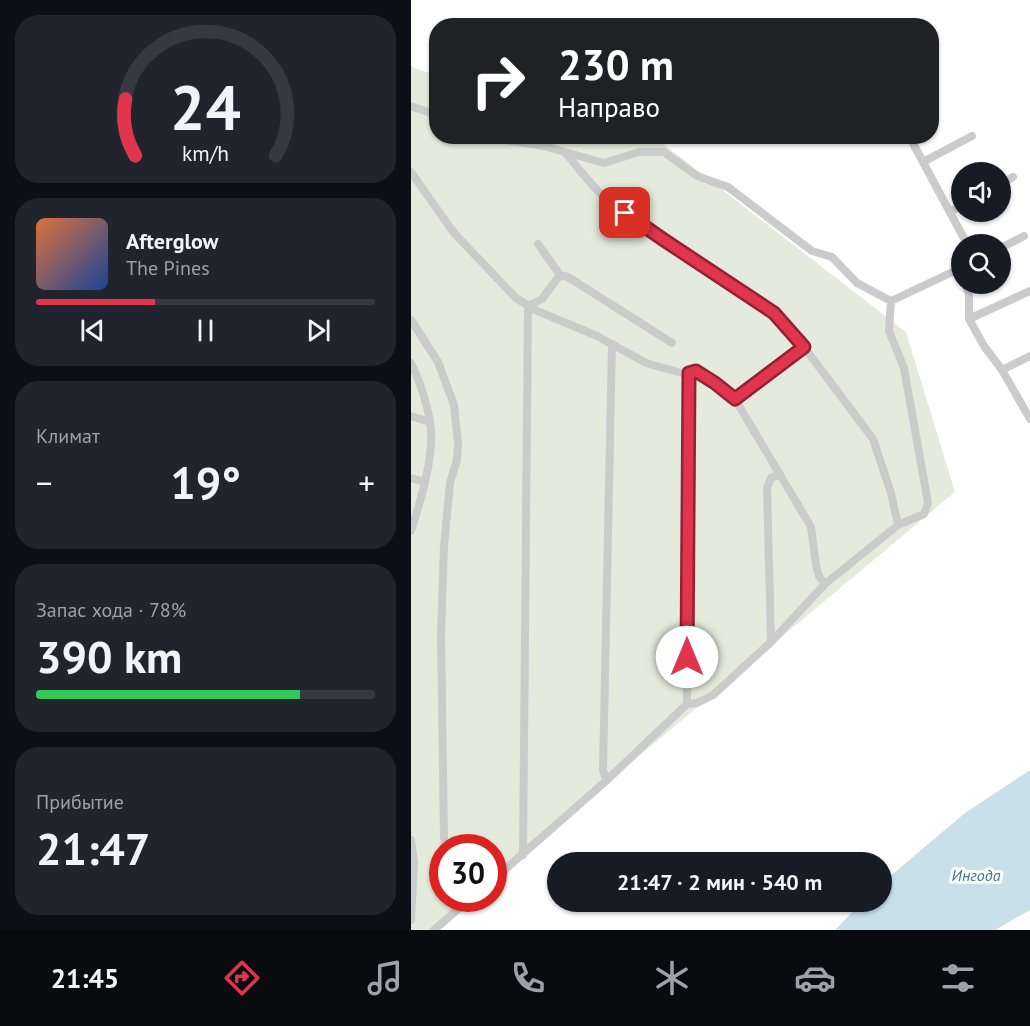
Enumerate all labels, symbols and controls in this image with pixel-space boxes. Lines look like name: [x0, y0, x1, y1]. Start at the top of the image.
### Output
text: 230 m: [558, 37, 674, 92]
icon: right: [459, 42, 537, 120]
text: 24: [170, 66, 241, 147]
text: Направо: [558, 90, 660, 124]
text: km/h: [182, 139, 229, 167]
map controls: [951, 162, 1011, 294]
button: sound: [951, 162, 1011, 222]
pin: [599, 187, 650, 238]
icon: arrive: [608, 196, 641, 229]
text: Afterglow: [126, 227, 218, 255]
button: search: [951, 234, 1011, 294]
text: The Pines: [126, 255, 210, 281]
icon: previous: [76, 314, 109, 347]
icon: pause: [189, 314, 222, 347]
icon: next: [302, 314, 335, 347]
text: Климат: [36, 423, 100, 449]
text: 19°: [170, 453, 241, 511]
text: −: [36, 461, 53, 504]
text: +: [358, 461, 375, 504]
text: Запас хода · 78%: [36, 597, 186, 623]
position arrow: [655, 625, 719, 689]
text: 390 km: [36, 627, 182, 685]
text: Прибытие: [36, 789, 124, 815]
text: 21:47: [36, 819, 150, 877]
speed limit sign: 30: [429, 834, 507, 912]
water label: Ингода: [952, 865, 1001, 885]
text: 21:47 · 2 мин · 540 m: [617, 868, 822, 896]
icon: directions: [221, 957, 263, 999]
icon: music: [364, 957, 406, 999]
icon: phone: [507, 957, 549, 999]
icon: climate: [651, 957, 693, 999]
icon: car: [794, 957, 836, 999]
icon: filters: [937, 957, 979, 999]
text: 21:45: [51, 961, 119, 995]

